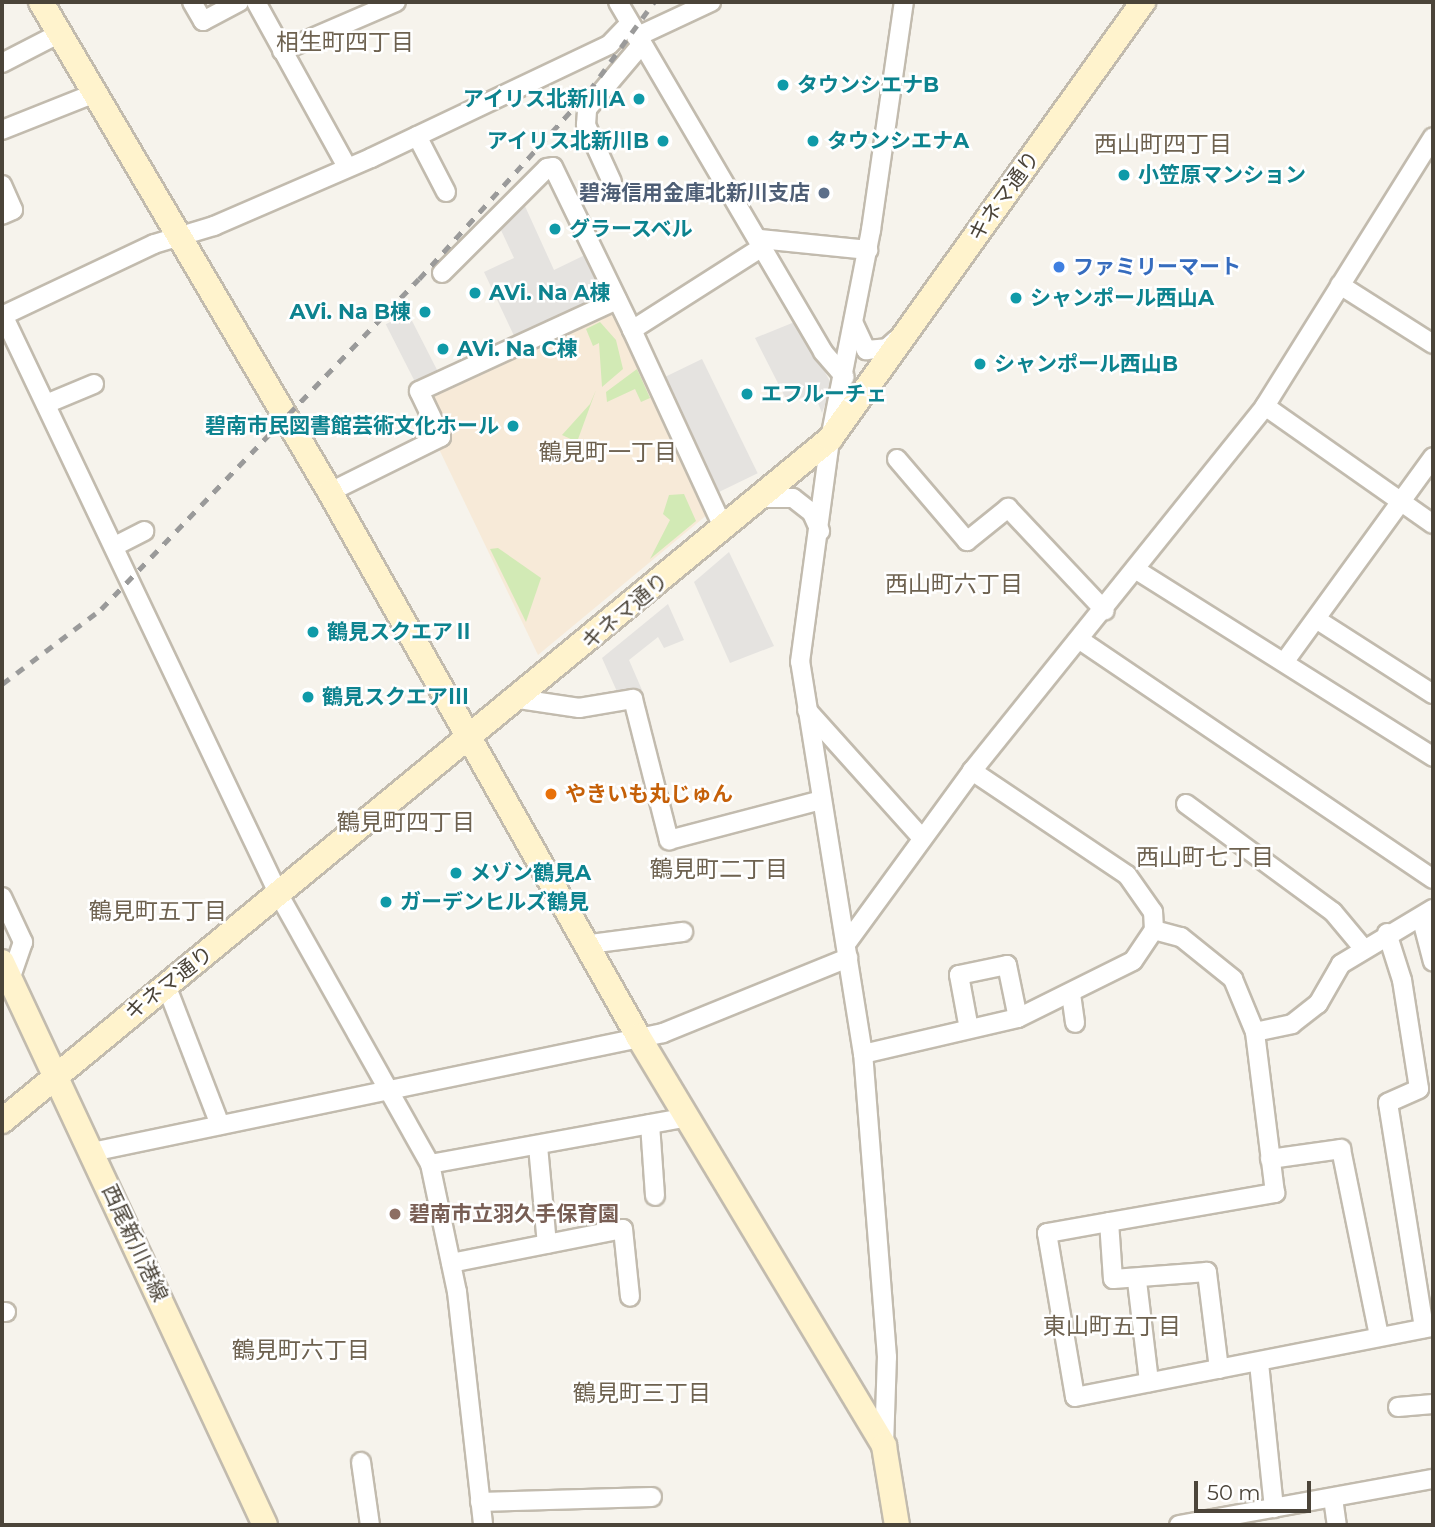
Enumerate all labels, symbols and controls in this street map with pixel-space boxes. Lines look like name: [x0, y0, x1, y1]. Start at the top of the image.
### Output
district label: 相生町四丁目: [276, 28, 414, 56]
place label: タウンシエナB: [797, 72, 939, 98]
marker: タウンシエナB: [775, 77, 791, 93]
place label: アイリス北新川A: [462, 86, 625, 112]
marker: アイリス北新川A: [631, 91, 647, 107]
place label: アイリス北新川B: [486, 128, 649, 154]
place label: タウンシエナA: [827, 128, 969, 154]
district label: 西山町四丁目: [1094, 130, 1232, 158]
marker: アイリス北新川B: [655, 133, 671, 149]
marker: タウンシエナA: [805, 133, 821, 149]
street label: キネマ通り: [963, 146, 1045, 246]
place label: 小笠原マンション: [1138, 162, 1306, 188]
marker: 小笠原マンション: [1116, 167, 1132, 183]
place label: 碧海信用金庫北新川支店: [579, 180, 810, 206]
marker: 碧海信用金庫北新川支店: [816, 185, 832, 201]
place label: グラースベル: [569, 216, 695, 242]
marker: グラースベル: [547, 221, 563, 237]
place label: ファミリーマート: [1073, 254, 1241, 280]
marker: ファミリーマート: [1051, 259, 1067, 275]
place label: AVi. Na A棟: [489, 280, 611, 306]
marker: AVi. Na A棟: [467, 285, 483, 301]
place label: シャンポール西山A: [1030, 285, 1214, 311]
marker: シャンポール西山A: [1008, 290, 1024, 306]
place label: AVi. Na B棟: [289, 299, 411, 325]
marker: AVi. Na B棟: [417, 304, 433, 320]
place label: AVi. Na C棟: [457, 336, 578, 362]
marker: AVi. Na C棟: [435, 341, 451, 357]
place label: シャンポール西山B: [994, 351, 1178, 377]
marker: シャンポール西山B: [972, 356, 988, 372]
place label: エフルーチェ: [761, 381, 887, 407]
marker: エフルーチェ: [739, 386, 755, 402]
place label: 碧南市民図書館芸術文化ホール: [205, 413, 499, 439]
marker: 碧南市民図書館芸術文化ホール: [505, 418, 521, 434]
district label: 鶴見町一丁目: [539, 438, 677, 466]
street label: キネマ通り: [577, 568, 673, 654]
district label: 西山町六丁目: [885, 570, 1023, 598]
place label: 鶴見スクエアⅡ: [327, 619, 474, 645]
marker: 鶴見スクエアⅡ: [305, 624, 321, 640]
place label: 鶴見スクエアⅢ: [322, 684, 469, 710]
marker: 鶴見スクエアⅢ: [300, 689, 316, 705]
place label: やきいも丸じゅん: [565, 781, 733, 807]
marker: やきいも丸じゅん: [543, 786, 559, 802]
district label: 鶴見町四丁目: [337, 808, 475, 836]
district label: 西山町七丁目: [1136, 843, 1274, 871]
district label: 鶴見町二丁目: [650, 855, 788, 883]
place label: メゾン鶴見A: [470, 860, 591, 886]
marker: メゾン鶴見A: [448, 865, 464, 881]
place label: ガーデンヒルズ鶴見: [400, 889, 589, 915]
marker: ガーデンヒルズ鶴見: [378, 894, 394, 910]
district label: 鶴見町五丁目: [89, 897, 227, 925]
street label: キネマ通り: [120, 941, 218, 1025]
street label: 西尾新川港線: [97, 1181, 173, 1305]
place label: 碧南市立羽久手保育園: [409, 1201, 619, 1227]
marker: 碧南市立羽久手保育園: [387, 1206, 403, 1222]
district label: 東山町五丁目: [1043, 1312, 1181, 1340]
district label: 鶴見町六丁目: [232, 1336, 370, 1364]
district label: 鶴見町三丁目: [573, 1379, 711, 1407]
scale bar: [1197, 1468, 1314, 1512]
text: 50 m: [1207, 1480, 1261, 1505]

